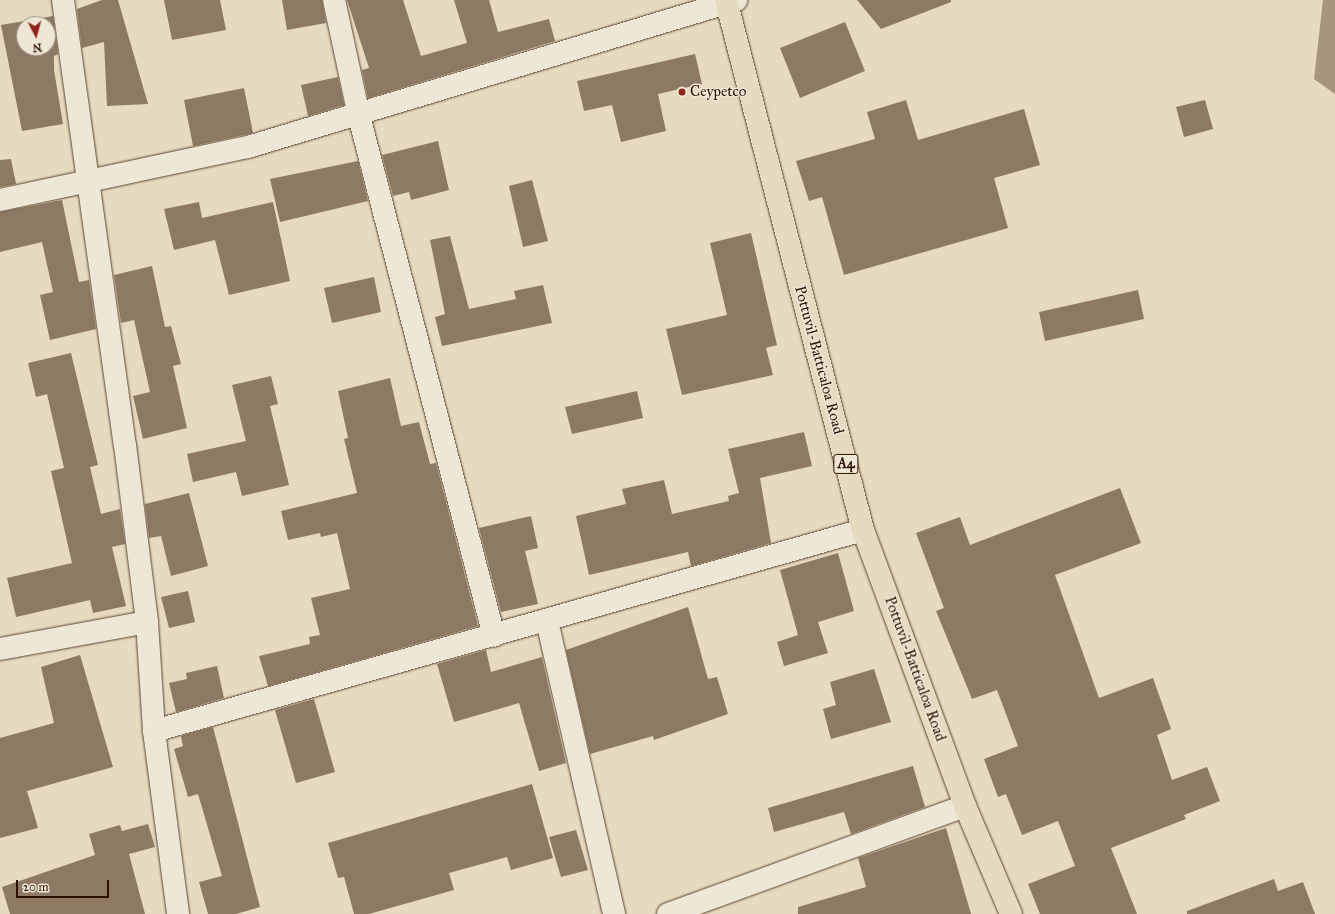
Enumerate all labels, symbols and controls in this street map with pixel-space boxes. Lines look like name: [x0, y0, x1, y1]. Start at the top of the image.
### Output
north arrow: [16, 16, 56, 56]
text: N: [32, 40, 43, 54]
place label: Ceypetco: [690, 83, 746, 101]
marker: Ceypetco: [677, 87, 687, 97]
street label: Pottuvil-Batticaloa Road: [791, 284, 847, 436]
road number: A4: [833, 452, 859, 476]
street label: Pottuvil-Batticaloa Road: [880, 594, 950, 744]
scale bar: [18, 872, 111, 898]
text: 20 m: [23, 880, 49, 894]

